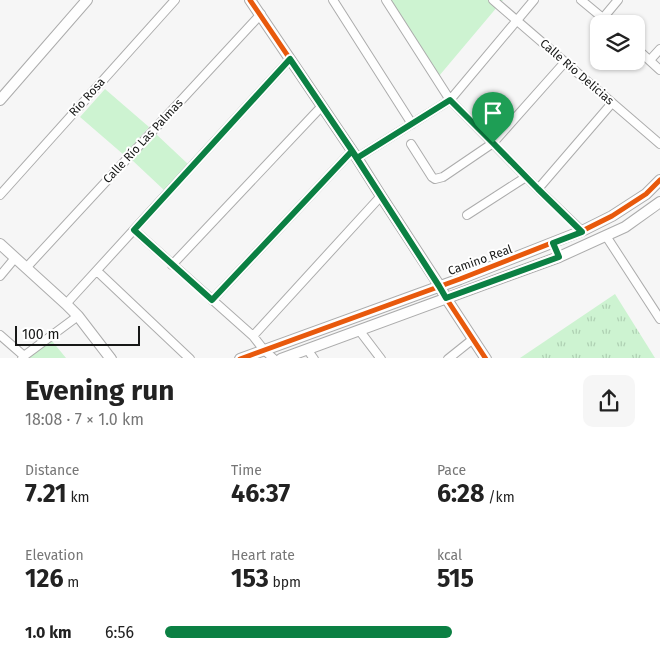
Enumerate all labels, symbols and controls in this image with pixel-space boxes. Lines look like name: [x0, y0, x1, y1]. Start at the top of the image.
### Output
map controls: [590, 15, 645, 70]
button: layers: [590, 15, 645, 70]
street label: Calle Río Delicias: [537, 36, 617, 108]
street label: Río Rosa: [66, 75, 108, 119]
pin: [472, 92, 514, 143]
street label: Calle Río Las Palmas: [100, 96, 186, 186]
icon: arrive: [479, 99, 507, 127]
street label: Camino Real: [446, 242, 515, 278]
scale bar: [15, 323, 140, 347]
text: 100 m: [22, 326, 59, 343]
text: Evening run: [25, 374, 174, 407]
button: share: [583, 375, 635, 427]
text: 18:08 · 7 × 1.0 km: [25, 410, 144, 429]
text: Distance: [25, 462, 79, 479]
text: Time: [231, 462, 262, 479]
text: Pace: [437, 462, 466, 479]
text: 7.21: [25, 479, 67, 509]
text: 46:37: [231, 479, 290, 509]
text: 6:28: [437, 479, 485, 509]
text: km: [67, 489, 90, 506]
text: /km: [485, 489, 515, 506]
text: Elevation: [25, 547, 84, 564]
text: Heart rate: [231, 547, 295, 564]
text: kcal: [437, 547, 462, 564]
text: 126: [25, 564, 64, 594]
text: 153: [231, 564, 269, 594]
text: 515: [437, 564, 474, 594]
text: m: [64, 574, 79, 591]
text: bpm: [269, 574, 301, 591]
text: 1.0 km: [25, 623, 72, 642]
text: 6:56: [105, 623, 134, 642]

